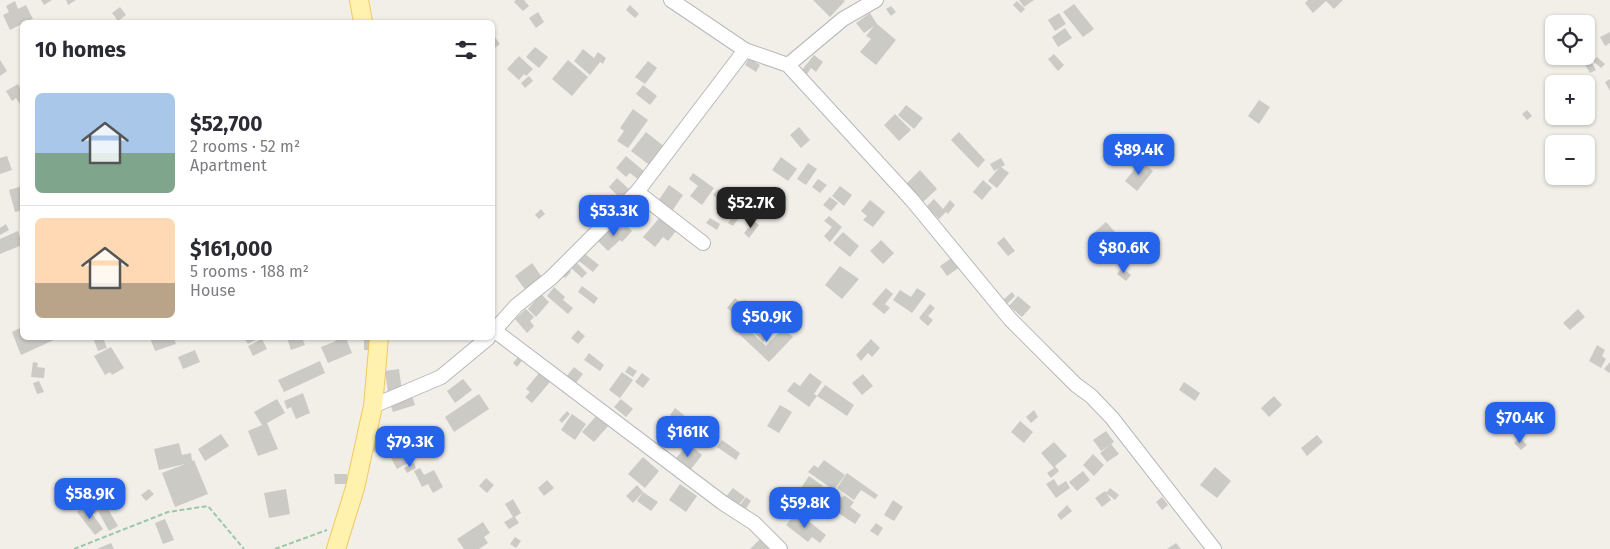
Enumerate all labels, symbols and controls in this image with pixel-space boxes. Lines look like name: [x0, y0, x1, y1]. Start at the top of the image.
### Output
map controls: [1545, 15, 1595, 185]
button: locate: [1545, 15, 1595, 65]
icon: filters: [452, 36, 480, 64]
text: 10 homes: [35, 37, 126, 63]
button: +: [1545, 75, 1595, 125]
text: $52,700: [190, 111, 263, 137]
icon: home: [75, 113, 135, 173]
pin: $89.4K: [1098, 134, 1180, 176]
button: −: [1545, 135, 1595, 185]
text: 2 rooms · 52 m²: [190, 137, 300, 156]
text: $89.4K: [1114, 140, 1164, 159]
text: Apartment: [190, 156, 267, 175]
pin: $52.7K: [710, 186, 792, 229]
text: $52.7K: [728, 193, 774, 212]
pin: $53.3K: [573, 194, 655, 237]
text: $53.3K: [590, 201, 638, 220]
pin: $80.6K: [1083, 232, 1165, 274]
text: $161,000: [190, 236, 273, 262]
icon: home: [75, 238, 135, 298]
text: $80.6K: [1099, 238, 1149, 257]
text: 5 rooms · 188 m²: [190, 262, 309, 281]
text: House: [190, 281, 236, 300]
pin: $50.9K: [726, 300, 808, 343]
text: $50.9K: [742, 307, 792, 326]
pin: $70.4K: [1479, 402, 1561, 444]
text: $70.4K: [1496, 408, 1544, 427]
pin: $161K: [653, 416, 723, 458]
text: $161K: [667, 422, 709, 441]
pin: $79.3K: [369, 426, 451, 468]
text: $79.3K: [386, 432, 434, 451]
pin: $58.9K: [49, 478, 131, 520]
text: $58.9K: [65, 484, 115, 503]
pin: $59.8K: [764, 486, 846, 529]
text: $59.8K: [780, 493, 830, 512]

